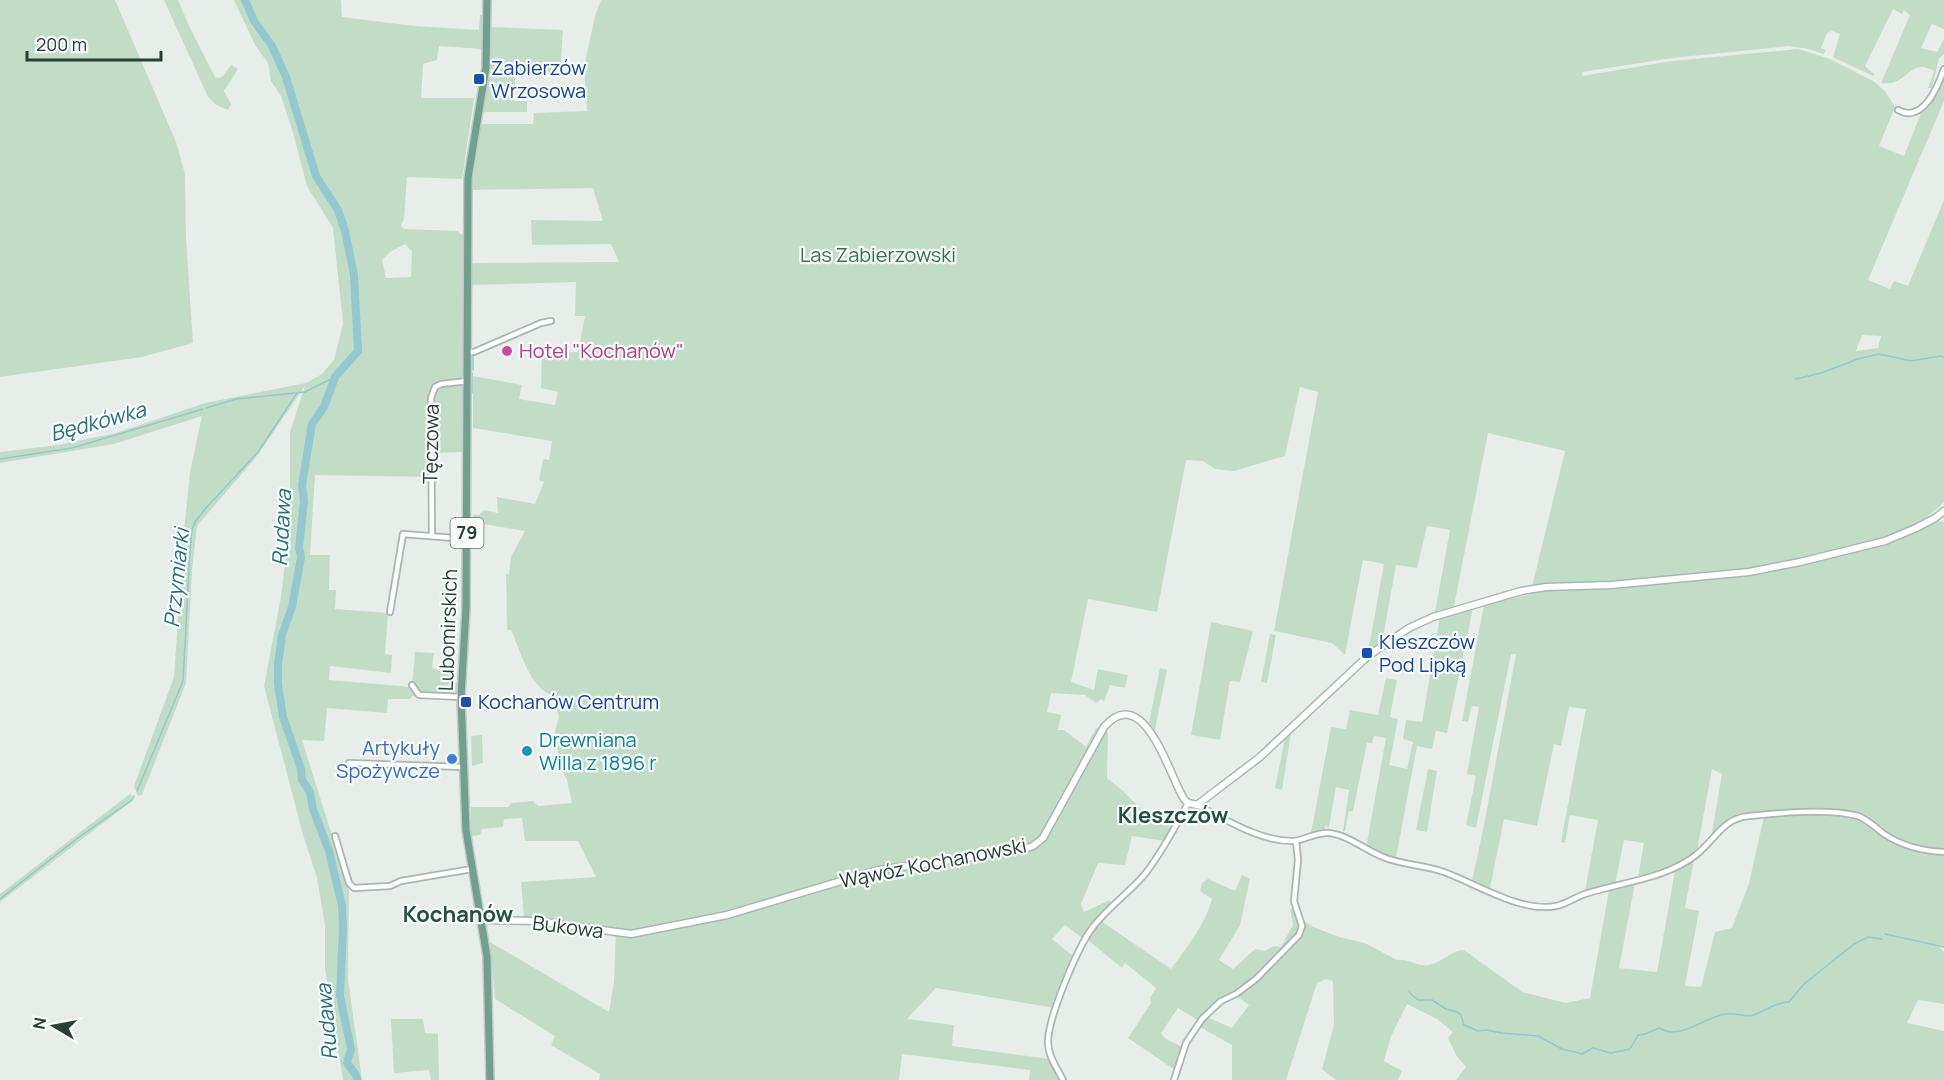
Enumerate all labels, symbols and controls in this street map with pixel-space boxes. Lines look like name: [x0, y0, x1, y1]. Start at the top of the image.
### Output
scale bar: [27, 24, 160, 62]
text: 200 m: [36, 32, 87, 56]
place label: Zabierzów Wrzosowa: [491, 54, 586, 104]
marker: Zabierzów Wrzosowa: [472, 72, 486, 86]
park label: Las Zabierzowski: [800, 241, 956, 268]
place label: Hotel "Kochanów": [519, 337, 684, 364]
marker: Hotel "Kochanów": [500, 344, 514, 358]
water label: Będkówka: [47, 394, 150, 447]
street label: Tęczowa: [416, 404, 445, 484]
water label: Rudawa: [265, 488, 297, 567]
road number: 79: [450, 518, 484, 548]
water label: Przymiarki: [157, 524, 195, 629]
street label: Lubomirskich: [432, 568, 463, 692]
place label: Kleszczów Pod Lipką: [1379, 628, 1475, 678]
marker: Kleszczów Pod Lipką: [1360, 646, 1374, 660]
place label: Kochanów Centrum: [478, 688, 659, 715]
marker: Kochanów Centrum: [459, 695, 473, 709]
place label: Drewniana Willa z 1896 r: [539, 726, 656, 776]
place label: Artykuły Spożywcze: [336, 734, 440, 784]
marker: Drewniana Willa z 1896 r: [520, 744, 534, 758]
marker: Artykuły Spożywcze: [445, 752, 459, 766]
district label: Kleszczów: [1118, 800, 1229, 830]
street label: Wąwóz Kochanowski: [837, 831, 1029, 894]
district label: Kochanów: [403, 899, 514, 929]
street label: Bukowa: [531, 909, 605, 944]
water label: Rudawa: [309, 981, 343, 1061]
north arrow: [24, 996, 84, 1056]
text: N: [27, 1016, 51, 1031]

